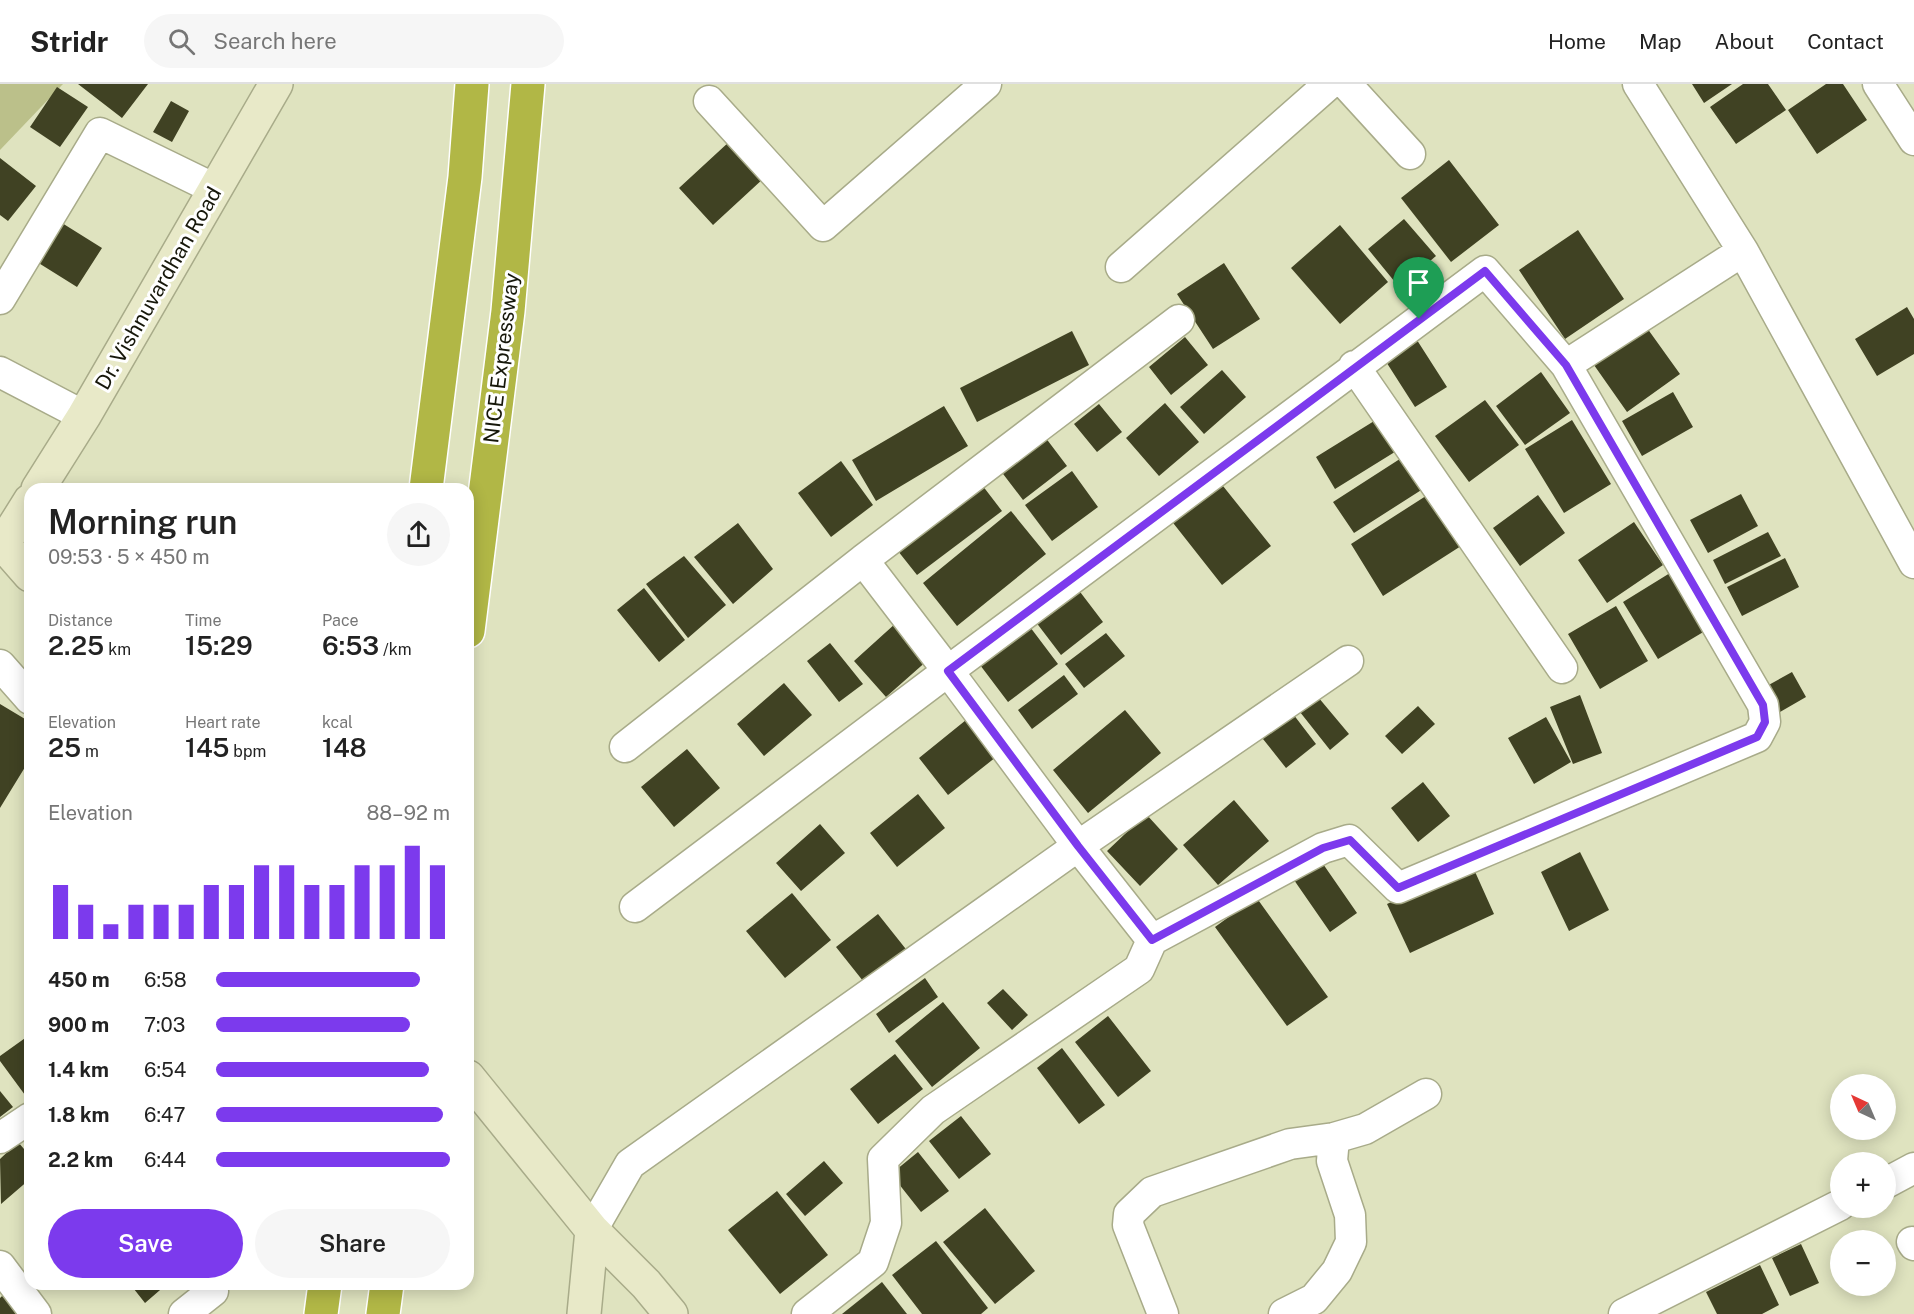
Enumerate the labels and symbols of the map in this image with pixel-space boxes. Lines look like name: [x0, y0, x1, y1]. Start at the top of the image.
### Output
street label: Dr. Vishnuvardhan Road: [90, 182, 226, 394]
pin: [1393, 257, 1444, 319]
street label: NICE Expressway: [478, 271, 524, 445]
north arrow: [1830, 1074, 1896, 1140]

